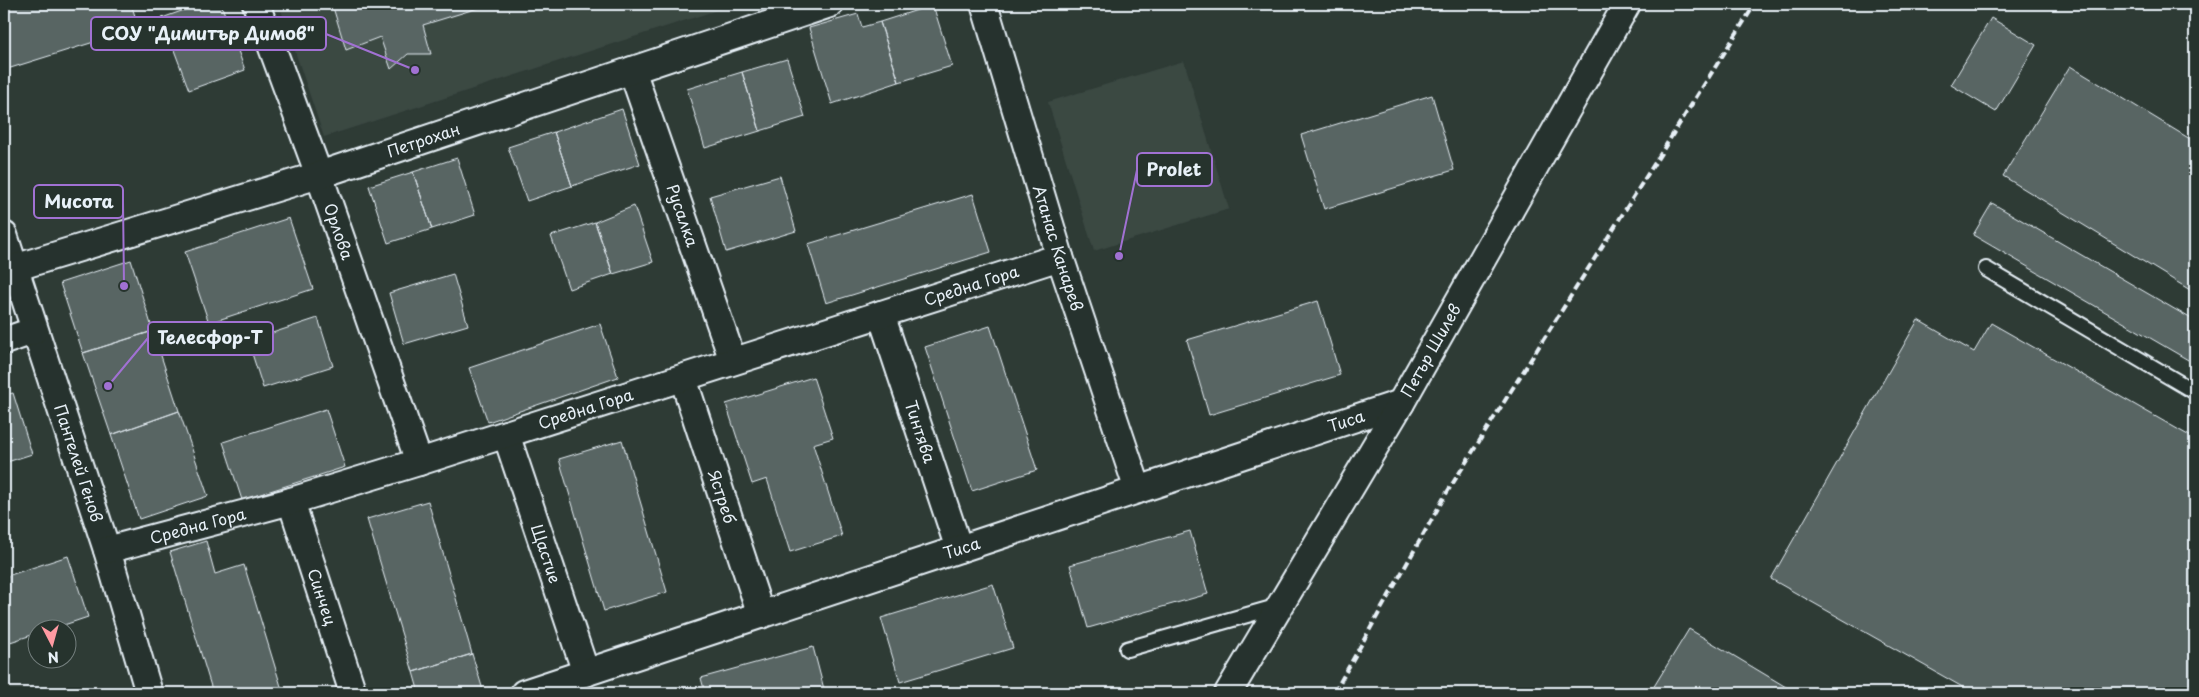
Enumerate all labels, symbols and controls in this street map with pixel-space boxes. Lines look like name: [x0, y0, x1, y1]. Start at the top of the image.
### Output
callout: СОУ "Димитър Димов": [91, 17, 326, 50]
text: СОУ "Димитър Димов": [101, 19, 315, 46]
street label: Петрохан: [383, 116, 463, 162]
callout: Prolet: [1137, 153, 1212, 186]
text: Prolet: [1147, 155, 1202, 182]
street label: Русалка: [661, 181, 705, 250]
street label: Атанас Канарев: [1028, 182, 1090, 314]
callout: Мисота: [34, 185, 123, 218]
text: Мисота: [44, 187, 115, 214]
street label: Орлова: [319, 200, 361, 263]
street label: Средна Гора: [920, 258, 1022, 311]
street label: Петър Шилев: [1394, 299, 1466, 401]
callout: Телесфор-Т: [148, 322, 273, 355]
text: Телесфор-Т: [157, 323, 264, 350]
street label: Средна Гора: [535, 381, 636, 434]
street label: Тинтява: [899, 397, 943, 466]
street label: Пантелей Генов: [49, 401, 110, 525]
street label: Тиса: [1324, 403, 1367, 437]
street label: Ястреб: [703, 467, 743, 527]
street label: Средна Гора: [147, 501, 248, 549]
street label: Щастие: [526, 520, 568, 586]
street label: Тиса: [940, 530, 983, 565]
street label: Синчец: [303, 565, 343, 628]
north arrow: [28, 620, 78, 670]
text: N: [47, 646, 60, 668]

